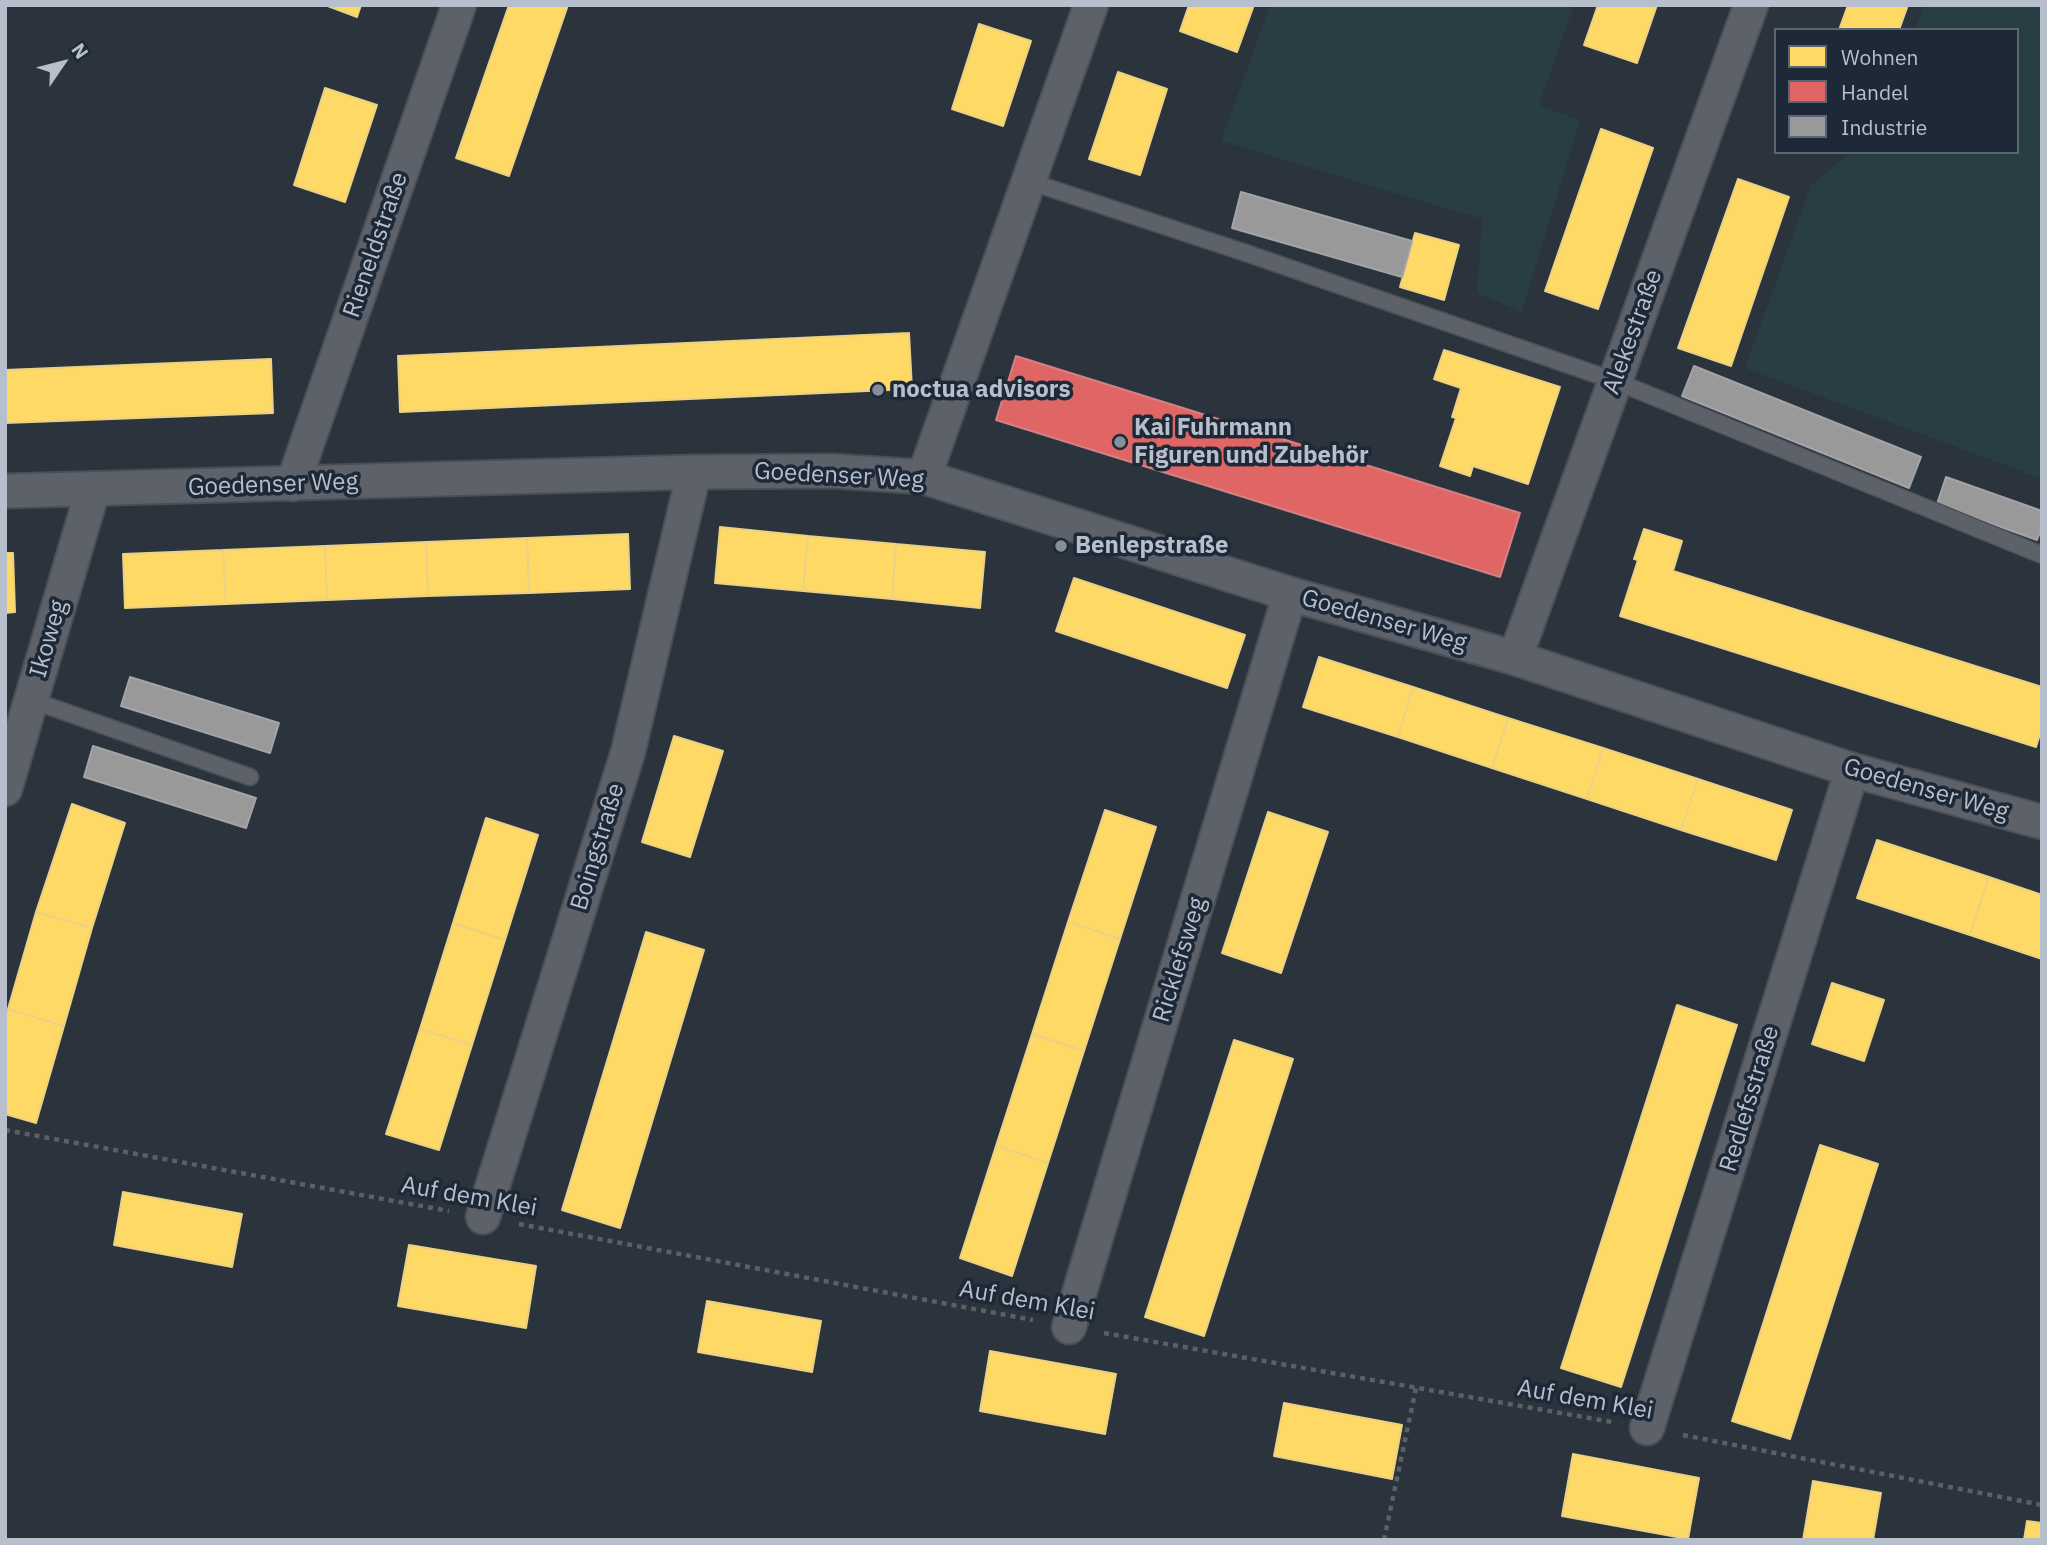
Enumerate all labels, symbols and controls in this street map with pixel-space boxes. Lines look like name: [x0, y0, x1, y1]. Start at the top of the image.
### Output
north arrow: [28, 28, 98, 98]
legend: [1774, 28, 2019, 154]
text: N: [66, 38, 94, 63]
text: Wohnen: [1841, 43, 1918, 71]
text: Handel: [1841, 78, 1908, 106]
text: Industrie: [1841, 113, 1927, 141]
street label: Rieneldstraße: [338, 169, 414, 321]
street label: Alekestraße: [1597, 266, 1669, 398]
place label: noctua advisors: [892, 376, 1071, 404]
marker: noctua advisors: [870, 382, 886, 398]
place label: Kai Fuhrmann Figuren und Zubehör: [1134, 414, 1369, 470]
marker: Kai Fuhrmann Figuren und Zubehör: [1112, 434, 1128, 450]
street label: Goedenser Weg: [753, 457, 925, 495]
street label: Goedenser Weg: [187, 468, 359, 502]
place label: Benlepstraße: [1075, 532, 1228, 560]
marker: Benlepstraße: [1053, 538, 1069, 554]
street label: Goedenser Weg: [1298, 584, 1470, 658]
street label: Ikoweg: [24, 597, 74, 681]
street label: Goedenser Weg: [1840, 753, 2012, 827]
street label: Boingstraße: [565, 780, 631, 914]
street label: Ricklefsweg: [1147, 894, 1213, 1026]
street label: Redlefsstraße: [1714, 1023, 1786, 1175]
street label: Auf dem Klei: [399, 1171, 539, 1223]
street label: Auf dem Klei: [957, 1275, 1097, 1327]
street label: Auf dem Klei: [1515, 1374, 1655, 1426]

